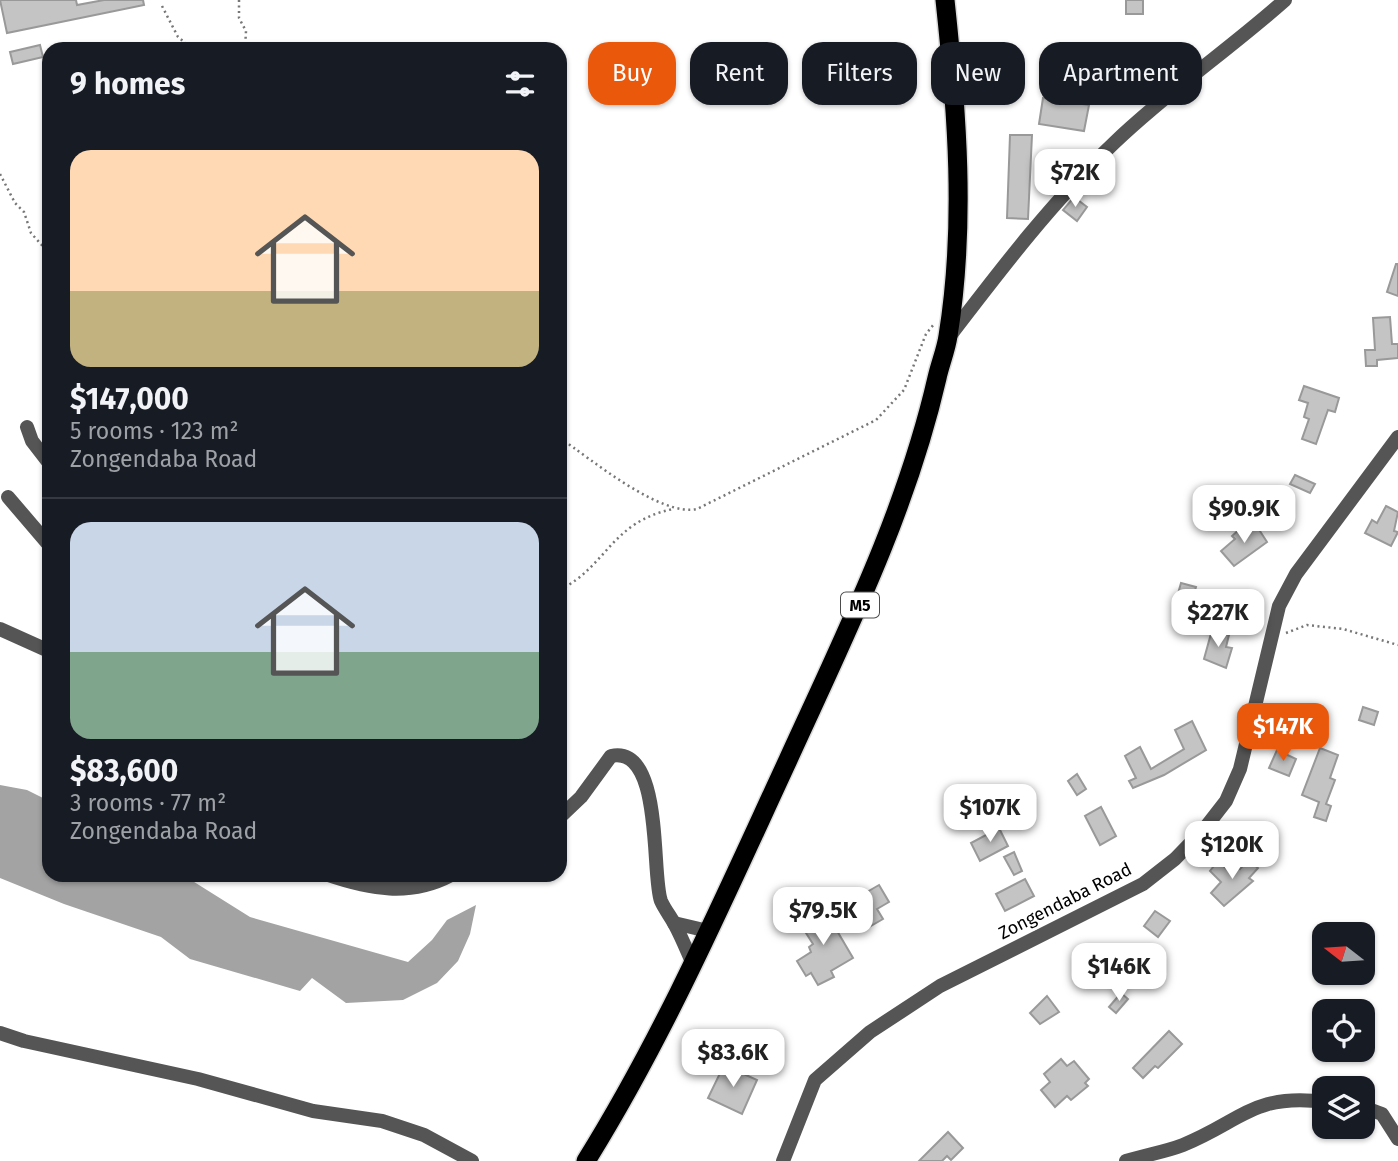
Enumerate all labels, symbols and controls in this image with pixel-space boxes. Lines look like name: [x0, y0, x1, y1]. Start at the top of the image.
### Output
chip: Buy: [588, 42, 676, 105]
chip: Rent: [690, 42, 788, 105]
chip: Filters: [802, 42, 917, 105]
chip: New: [931, 42, 1025, 105]
chip: Apartment: [1039, 42, 1202, 105]
icon: filters: [501, 65, 539, 103]
text: 9 homes: [70, 66, 185, 102]
pin: $72K: [1034, 150, 1116, 209]
text: $72K: [1050, 158, 1100, 186]
icon: home: [242, 196, 368, 322]
text: $147,000: [70, 381, 189, 417]
text: 5 rooms · 123 m²: [70, 417, 238, 445]
text: Zongendaba Road: [70, 445, 257, 473]
pin: $90.9K: [1187, 486, 1301, 545]
text: $90.9K: [1208, 494, 1280, 522]
icon: home: [242, 568, 368, 694]
pin: $227K: [1169, 590, 1267, 649]
road number: M5: [841, 592, 879, 618]
text: $227K: [1187, 598, 1249, 626]
pin: $147K: [1234, 704, 1332, 763]
text: $147K: [1253, 712, 1313, 740]
text: $83,600: [70, 753, 178, 789]
pin: $107K: [941, 784, 1039, 844]
text: 3 rooms · 77 m²: [70, 789, 226, 817]
text: $107K: [960, 793, 1020, 821]
text: Zongendaba Road: [70, 817, 257, 845]
pin: $120K: [1183, 822, 1281, 881]
text: $120K: [1201, 830, 1263, 858]
street label: Zongendaba Road: [995, 858, 1135, 944]
pin: $79.5K: [766, 888, 880, 947]
text: $79.5K: [789, 896, 857, 924]
north arrow: [1312, 922, 1376, 985]
map controls: [1312, 922, 1375, 1139]
pin: $146K: [1070, 944, 1168, 1003]
text: $146K: [1088, 952, 1151, 980]
button: locate: [1312, 999, 1375, 1062]
pin: $83.6K: [676, 1030, 790, 1089]
text: $83.6K: [698, 1038, 768, 1066]
button: layers: [1312, 1076, 1375, 1139]

